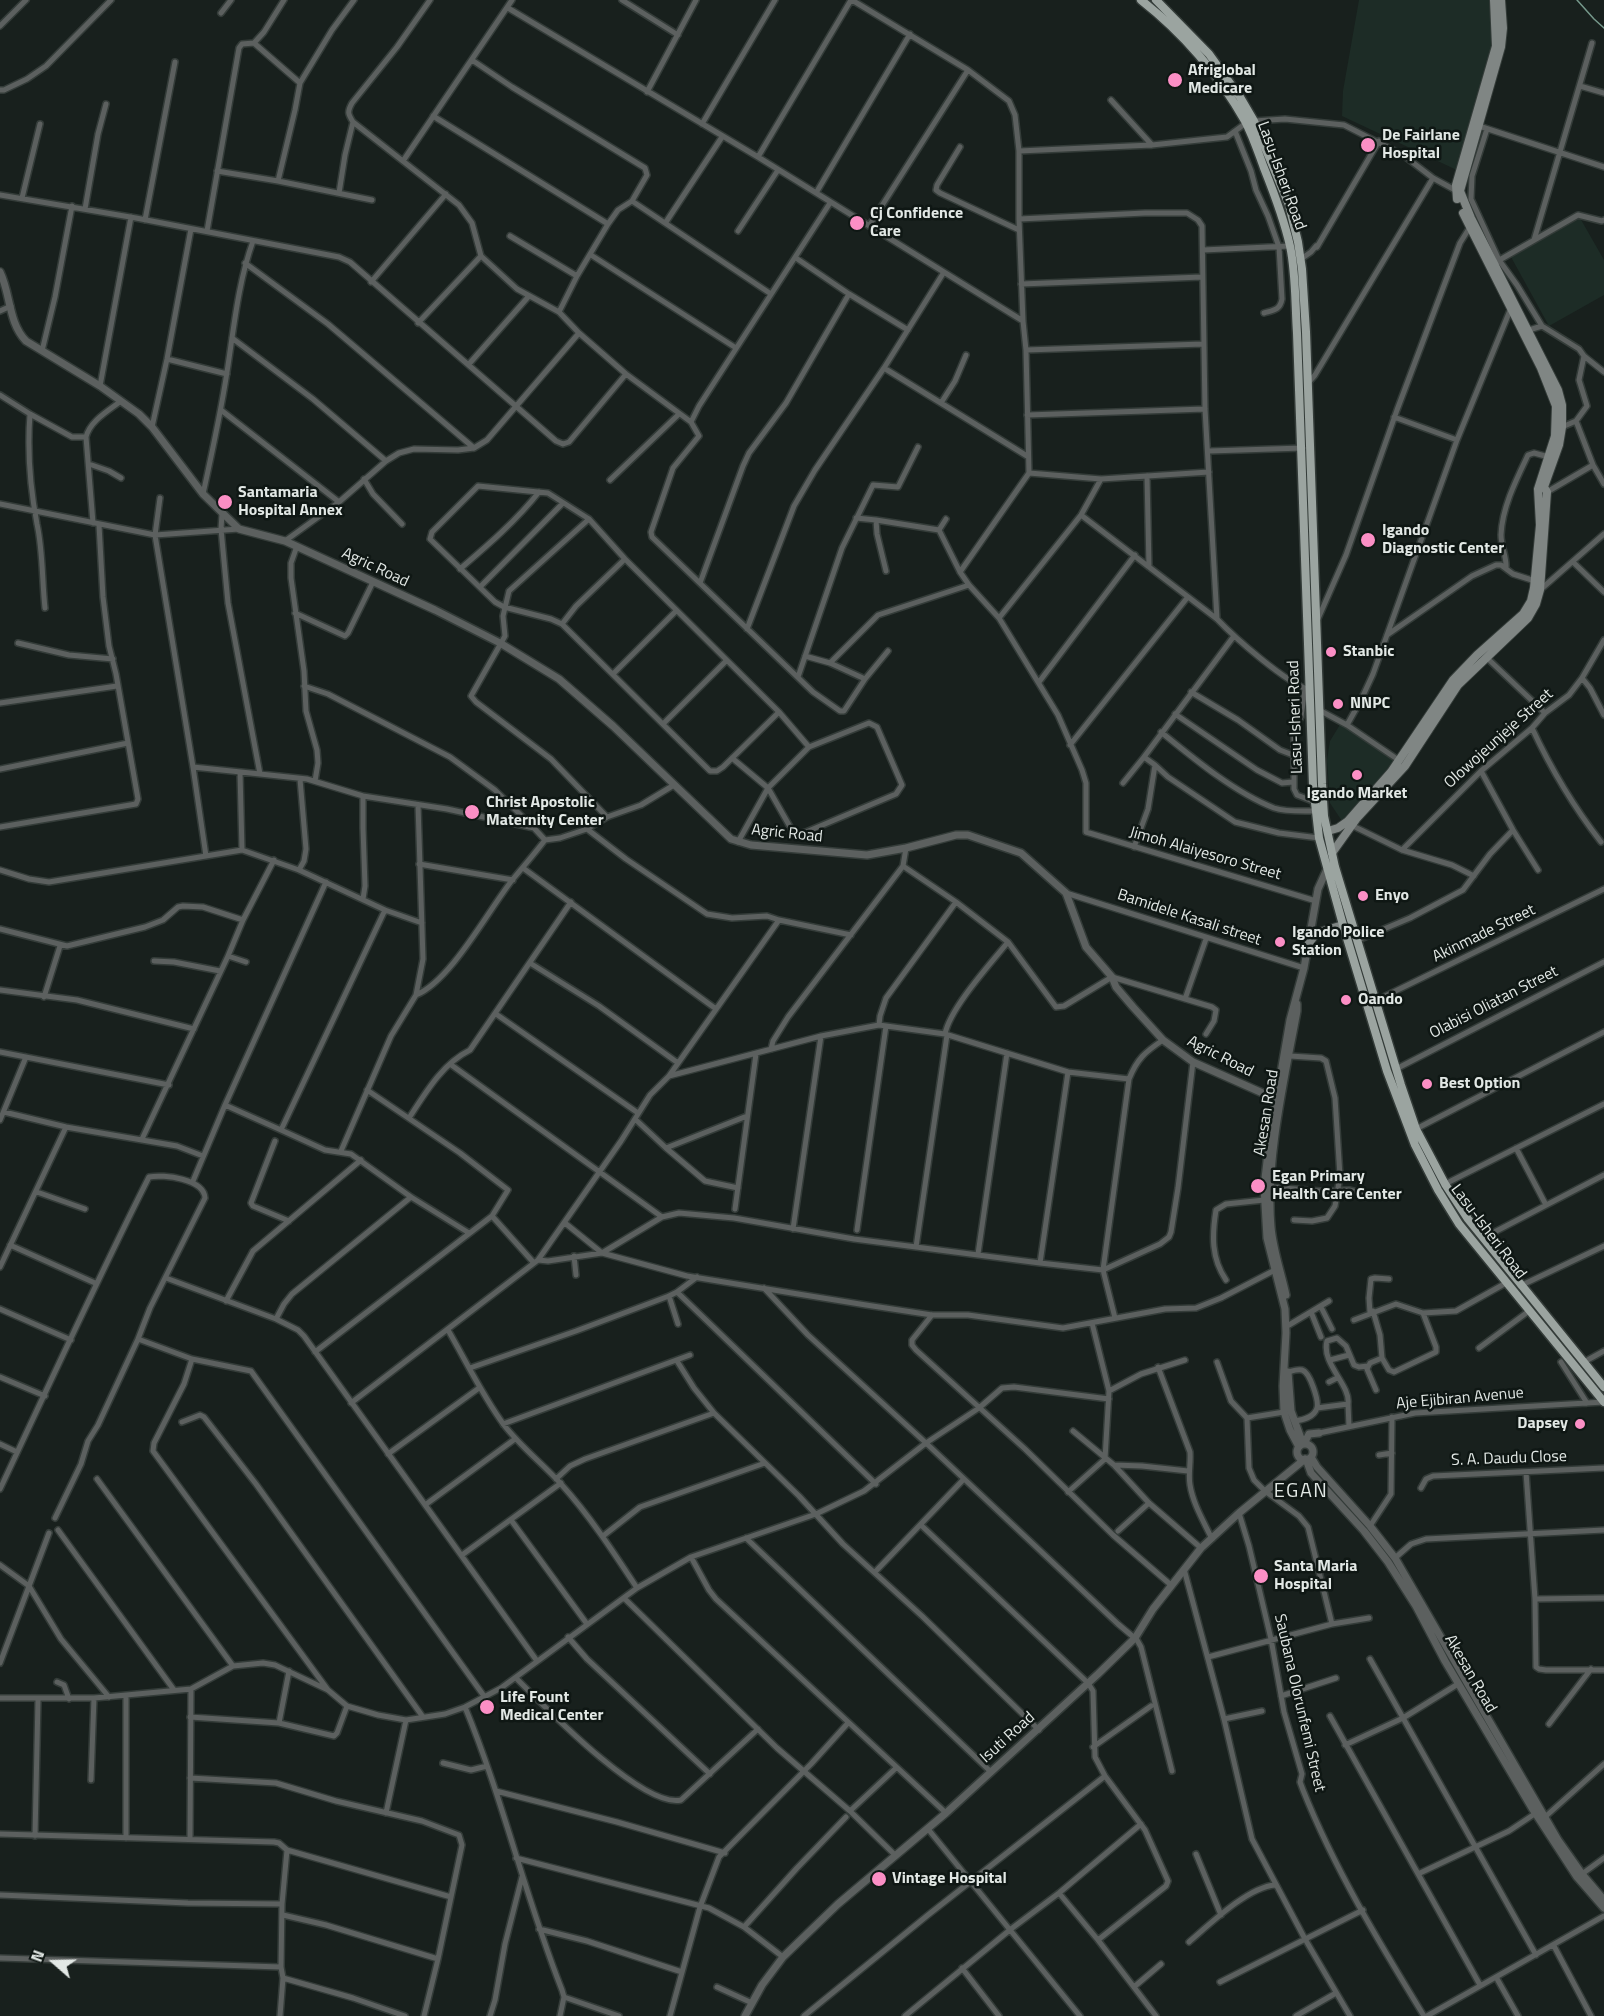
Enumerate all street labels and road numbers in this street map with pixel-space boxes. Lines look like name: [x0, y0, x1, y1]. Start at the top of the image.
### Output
street label: Lasu-Isheri Road: [1253, 119, 1309, 233]
street label: Agric Road: [338, 544, 412, 592]
street label: Lasu-Isheri Road: [1284, 660, 1308, 774]
street label: Olowojeunjeje Street: [1441, 685, 1557, 793]
street label: Agric Road: [750, 821, 824, 847]
street label: Jimoh Alaiyesoro Street: [1127, 823, 1283, 885]
street label: Bamidele Kasali street: [1115, 886, 1263, 950]
street label: Akinmade Street: [1429, 901, 1539, 967]
street label: Olabisi Oliatan Street: [1427, 962, 1561, 1044]
street label: Agric Road: [1184, 1032, 1256, 1082]
street label: Akesan Road: [1251, 1068, 1283, 1158]
street label: Lasu-Isheri Road: [1446, 1181, 1530, 1283]
street label: Aje Ejibiran Avenue: [1395, 1384, 1525, 1414]
street label: S. A. Daudu Close: [1451, 1447, 1567, 1471]
street label: Saubana Olorunfemi Street: [1269, 1612, 1329, 1794]
street label: Akesan Road: [1440, 1631, 1500, 1717]
street label: Isuti Road: [977, 1708, 1039, 1768]

